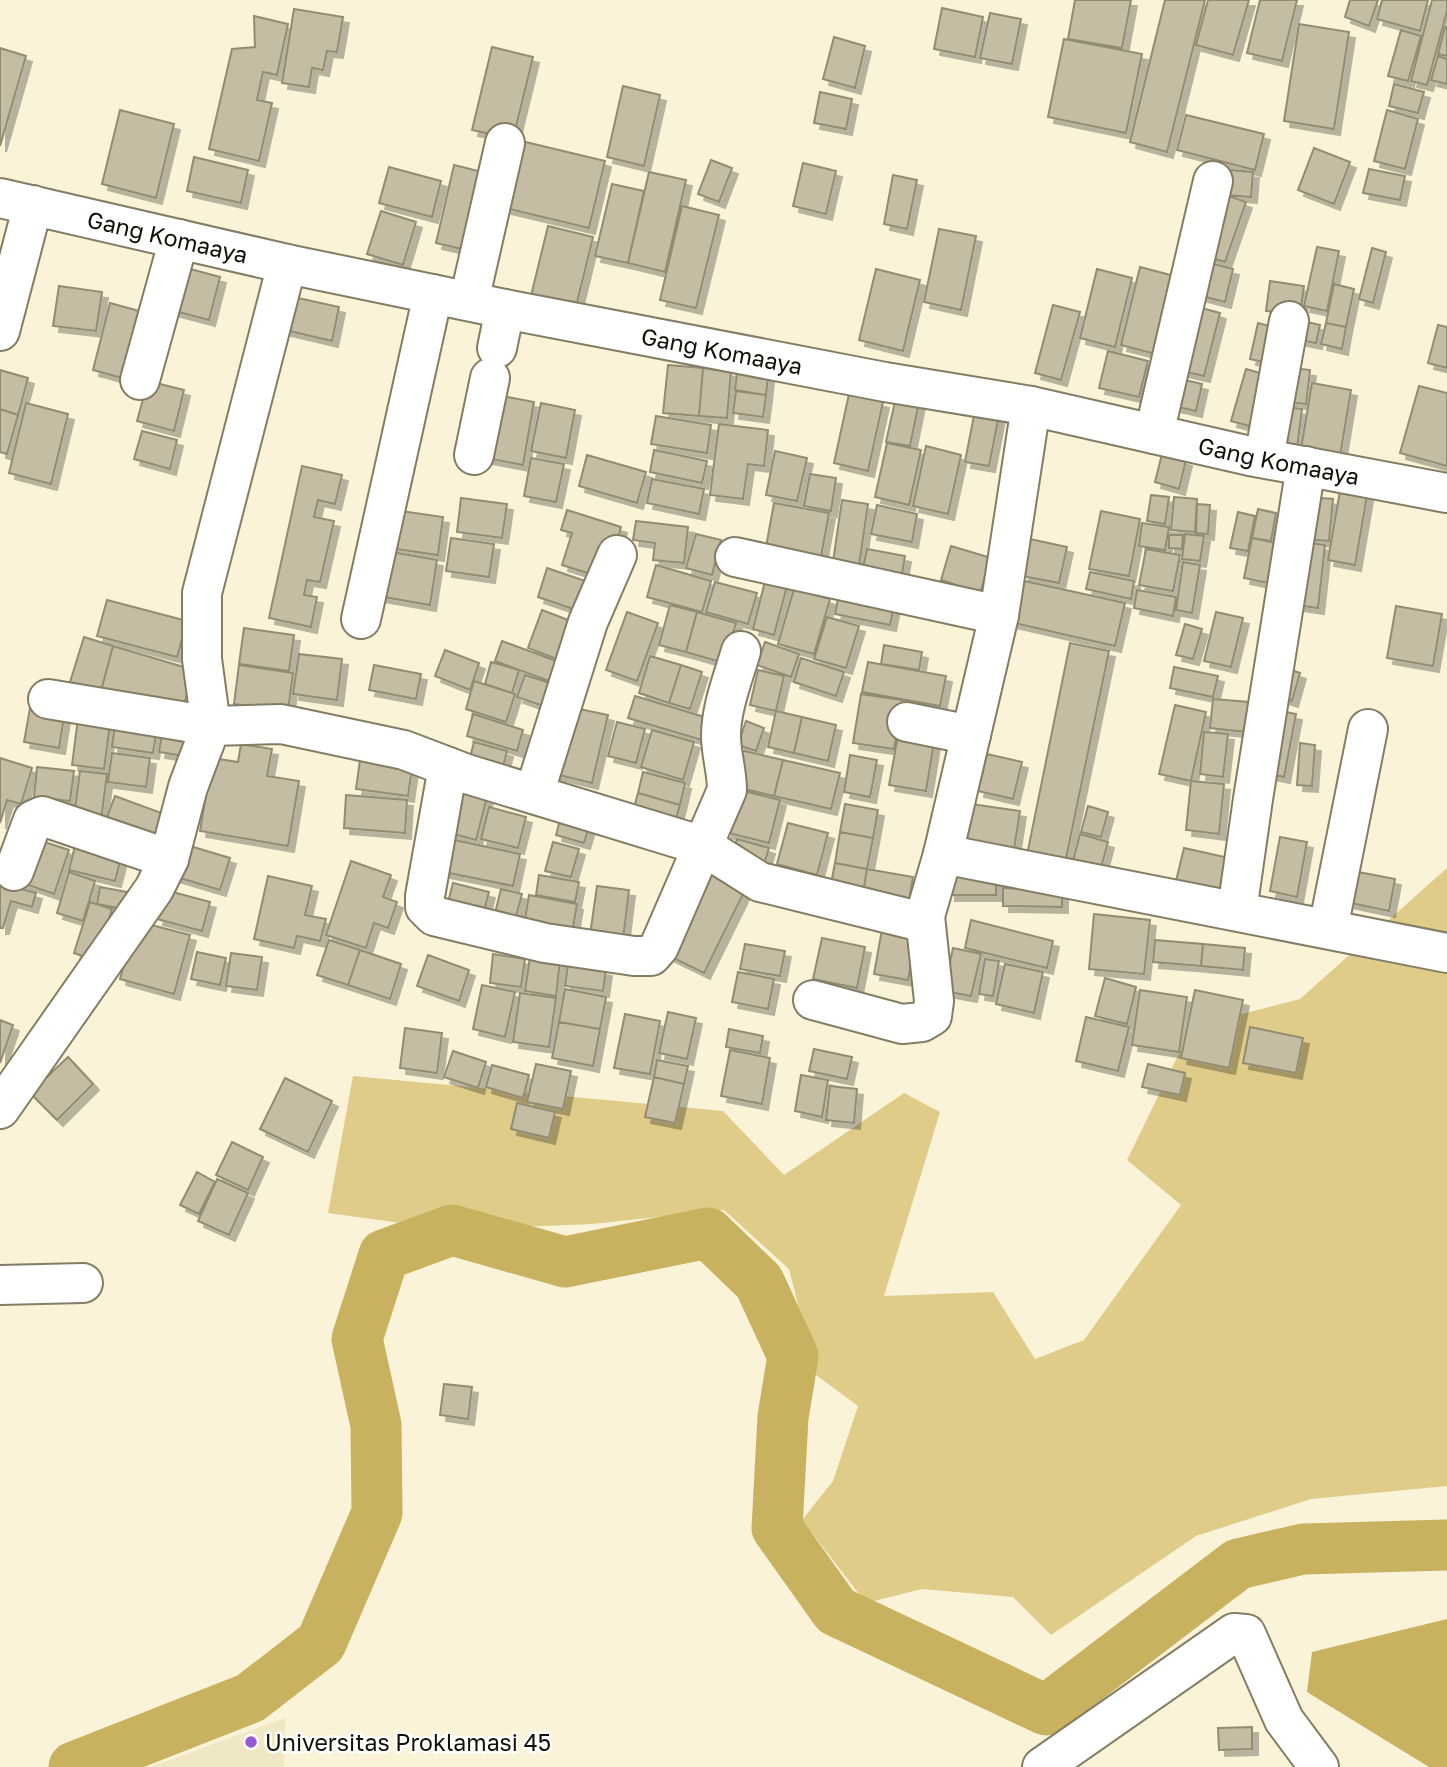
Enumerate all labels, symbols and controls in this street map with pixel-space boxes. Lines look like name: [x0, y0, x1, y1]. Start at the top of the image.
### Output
street label: Gang Komaaya: [85, 205, 250, 269]
street label: Gang Komaaya: [639, 321, 805, 380]
street label: Gang Komaaya: [1196, 431, 1362, 490]
place label: Universitas Proklamasi 45: [265, 1728, 551, 1756]
marker: Universitas Proklamasi 45: [243, 1734, 259, 1750]

